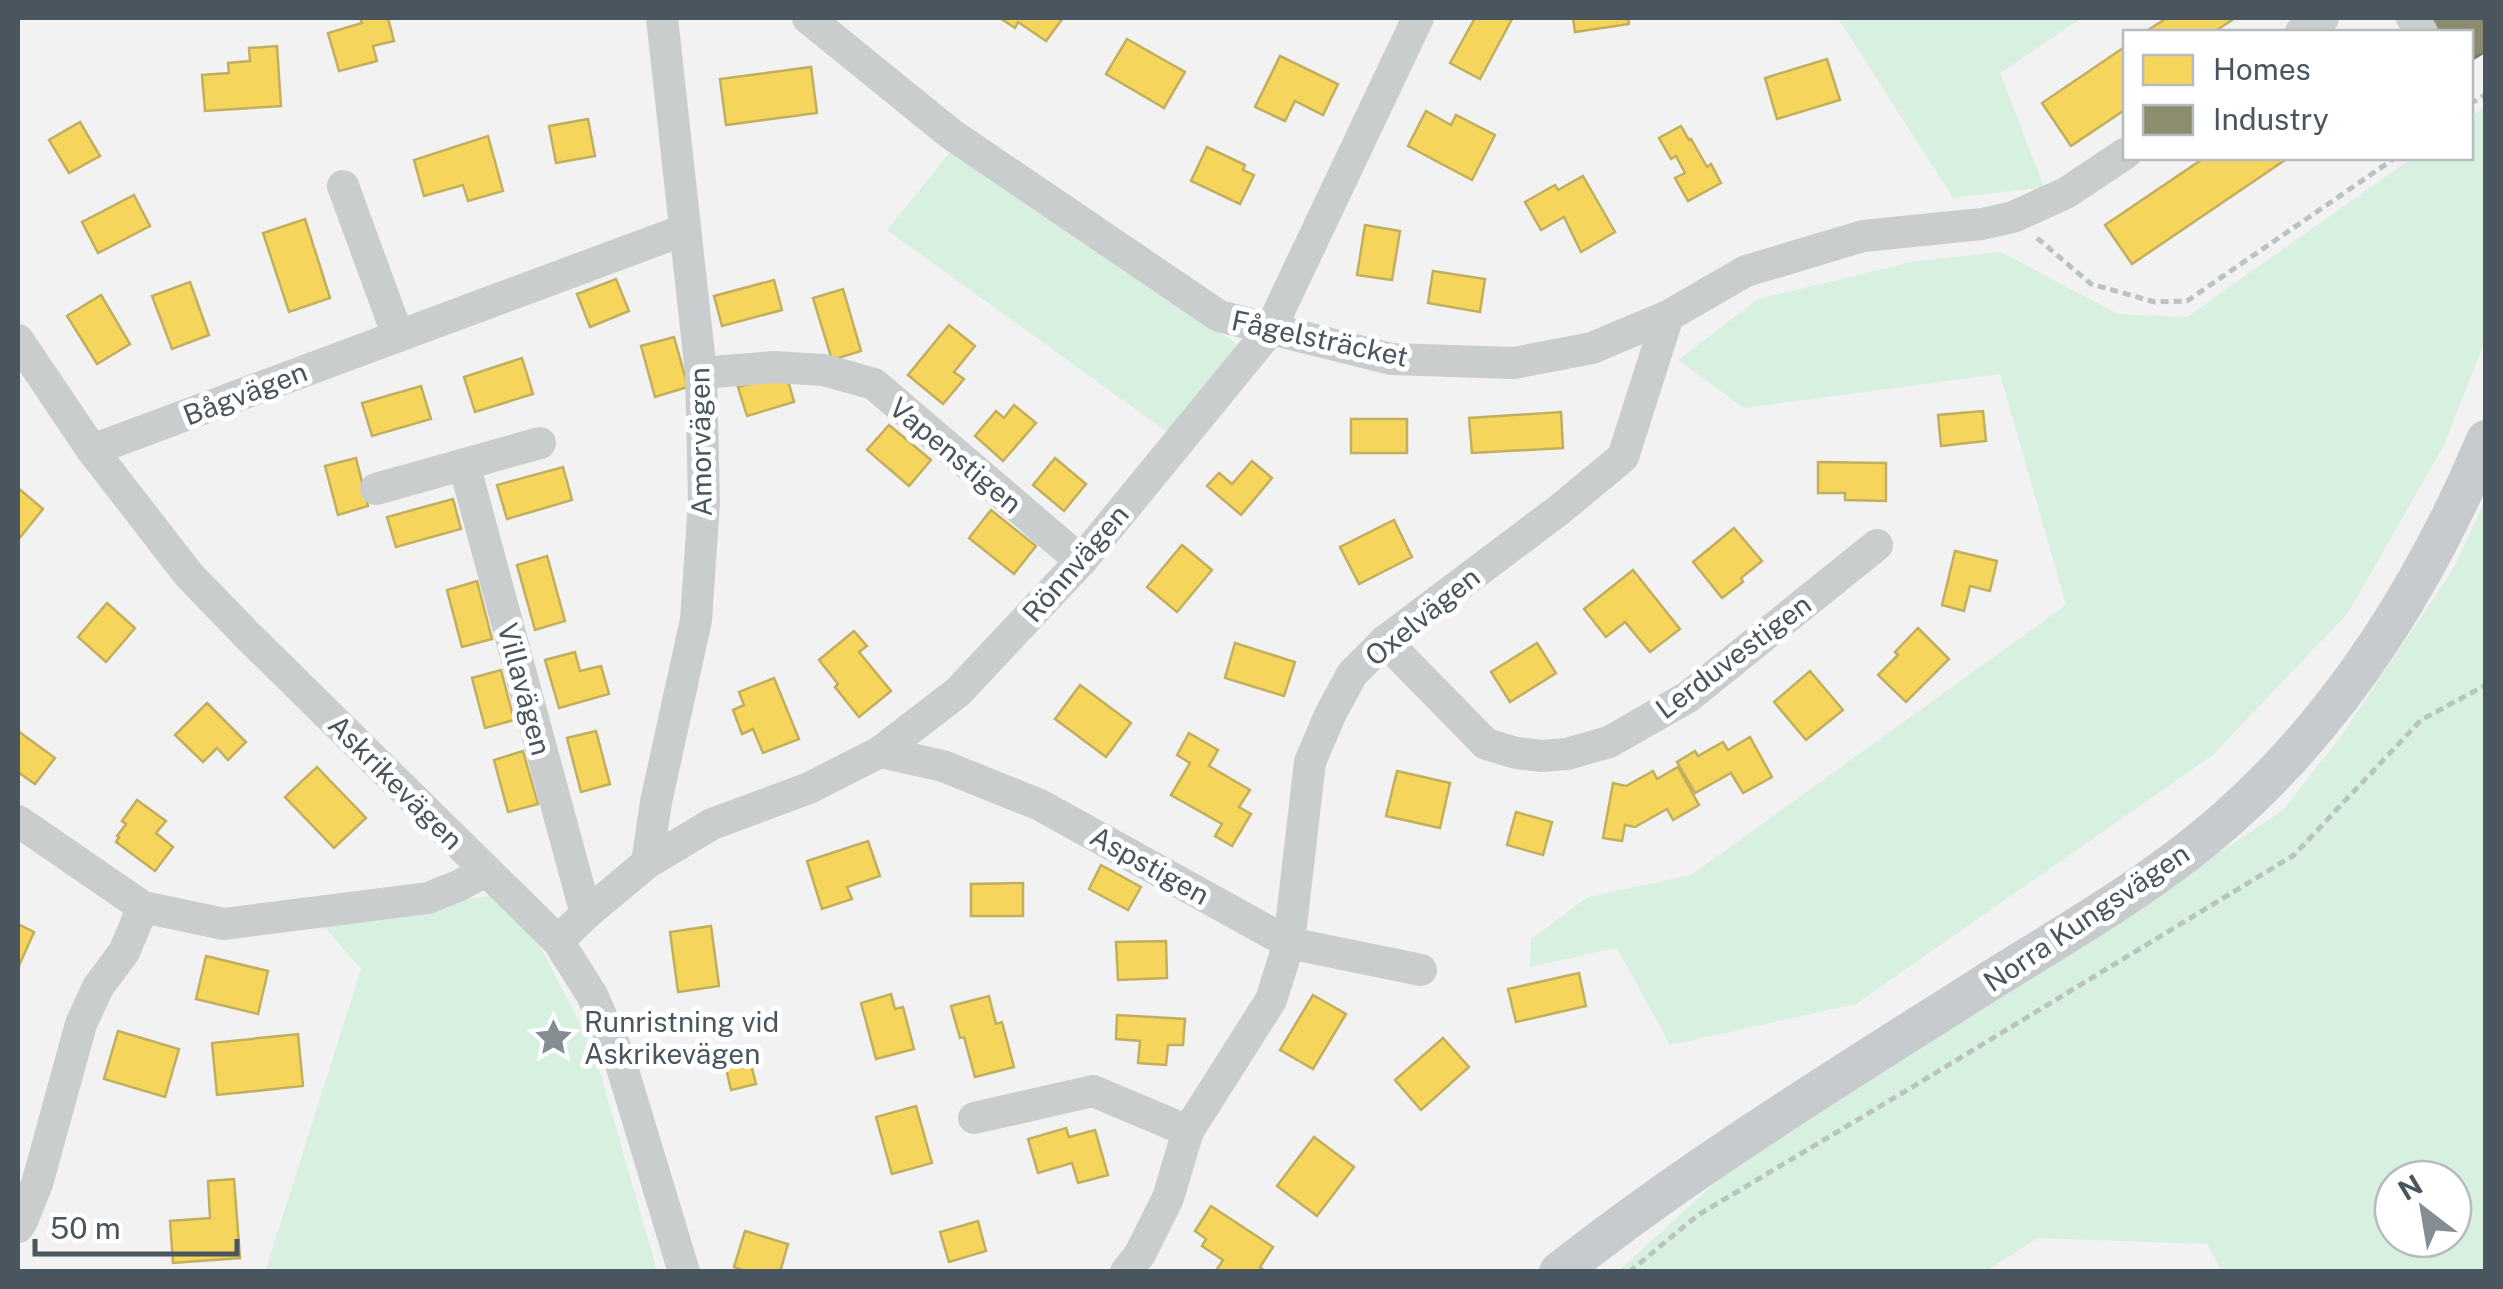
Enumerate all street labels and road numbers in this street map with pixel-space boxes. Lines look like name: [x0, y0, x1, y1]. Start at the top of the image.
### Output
street label: Fågelsträcket: [1229, 303, 1411, 373]
street label: Bågvägen: [178, 354, 312, 432]
street label: Amorvägen: [682, 367, 718, 517]
street label: Vapenstigen: [883, 390, 1029, 520]
street label: Rönnvägen: [1015, 498, 1135, 628]
street label: Oxelvägen: [1358, 560, 1486, 672]
street label: Lerduvestigen: [1649, 587, 1817, 725]
street label: Villavägen: [492, 619, 558, 759]
street label: Askrikevägen: [322, 708, 470, 856]
street label: Aspstigen: [1085, 819, 1215, 911]
street label: Norra Kungsvägen: [1977, 836, 2195, 998]

